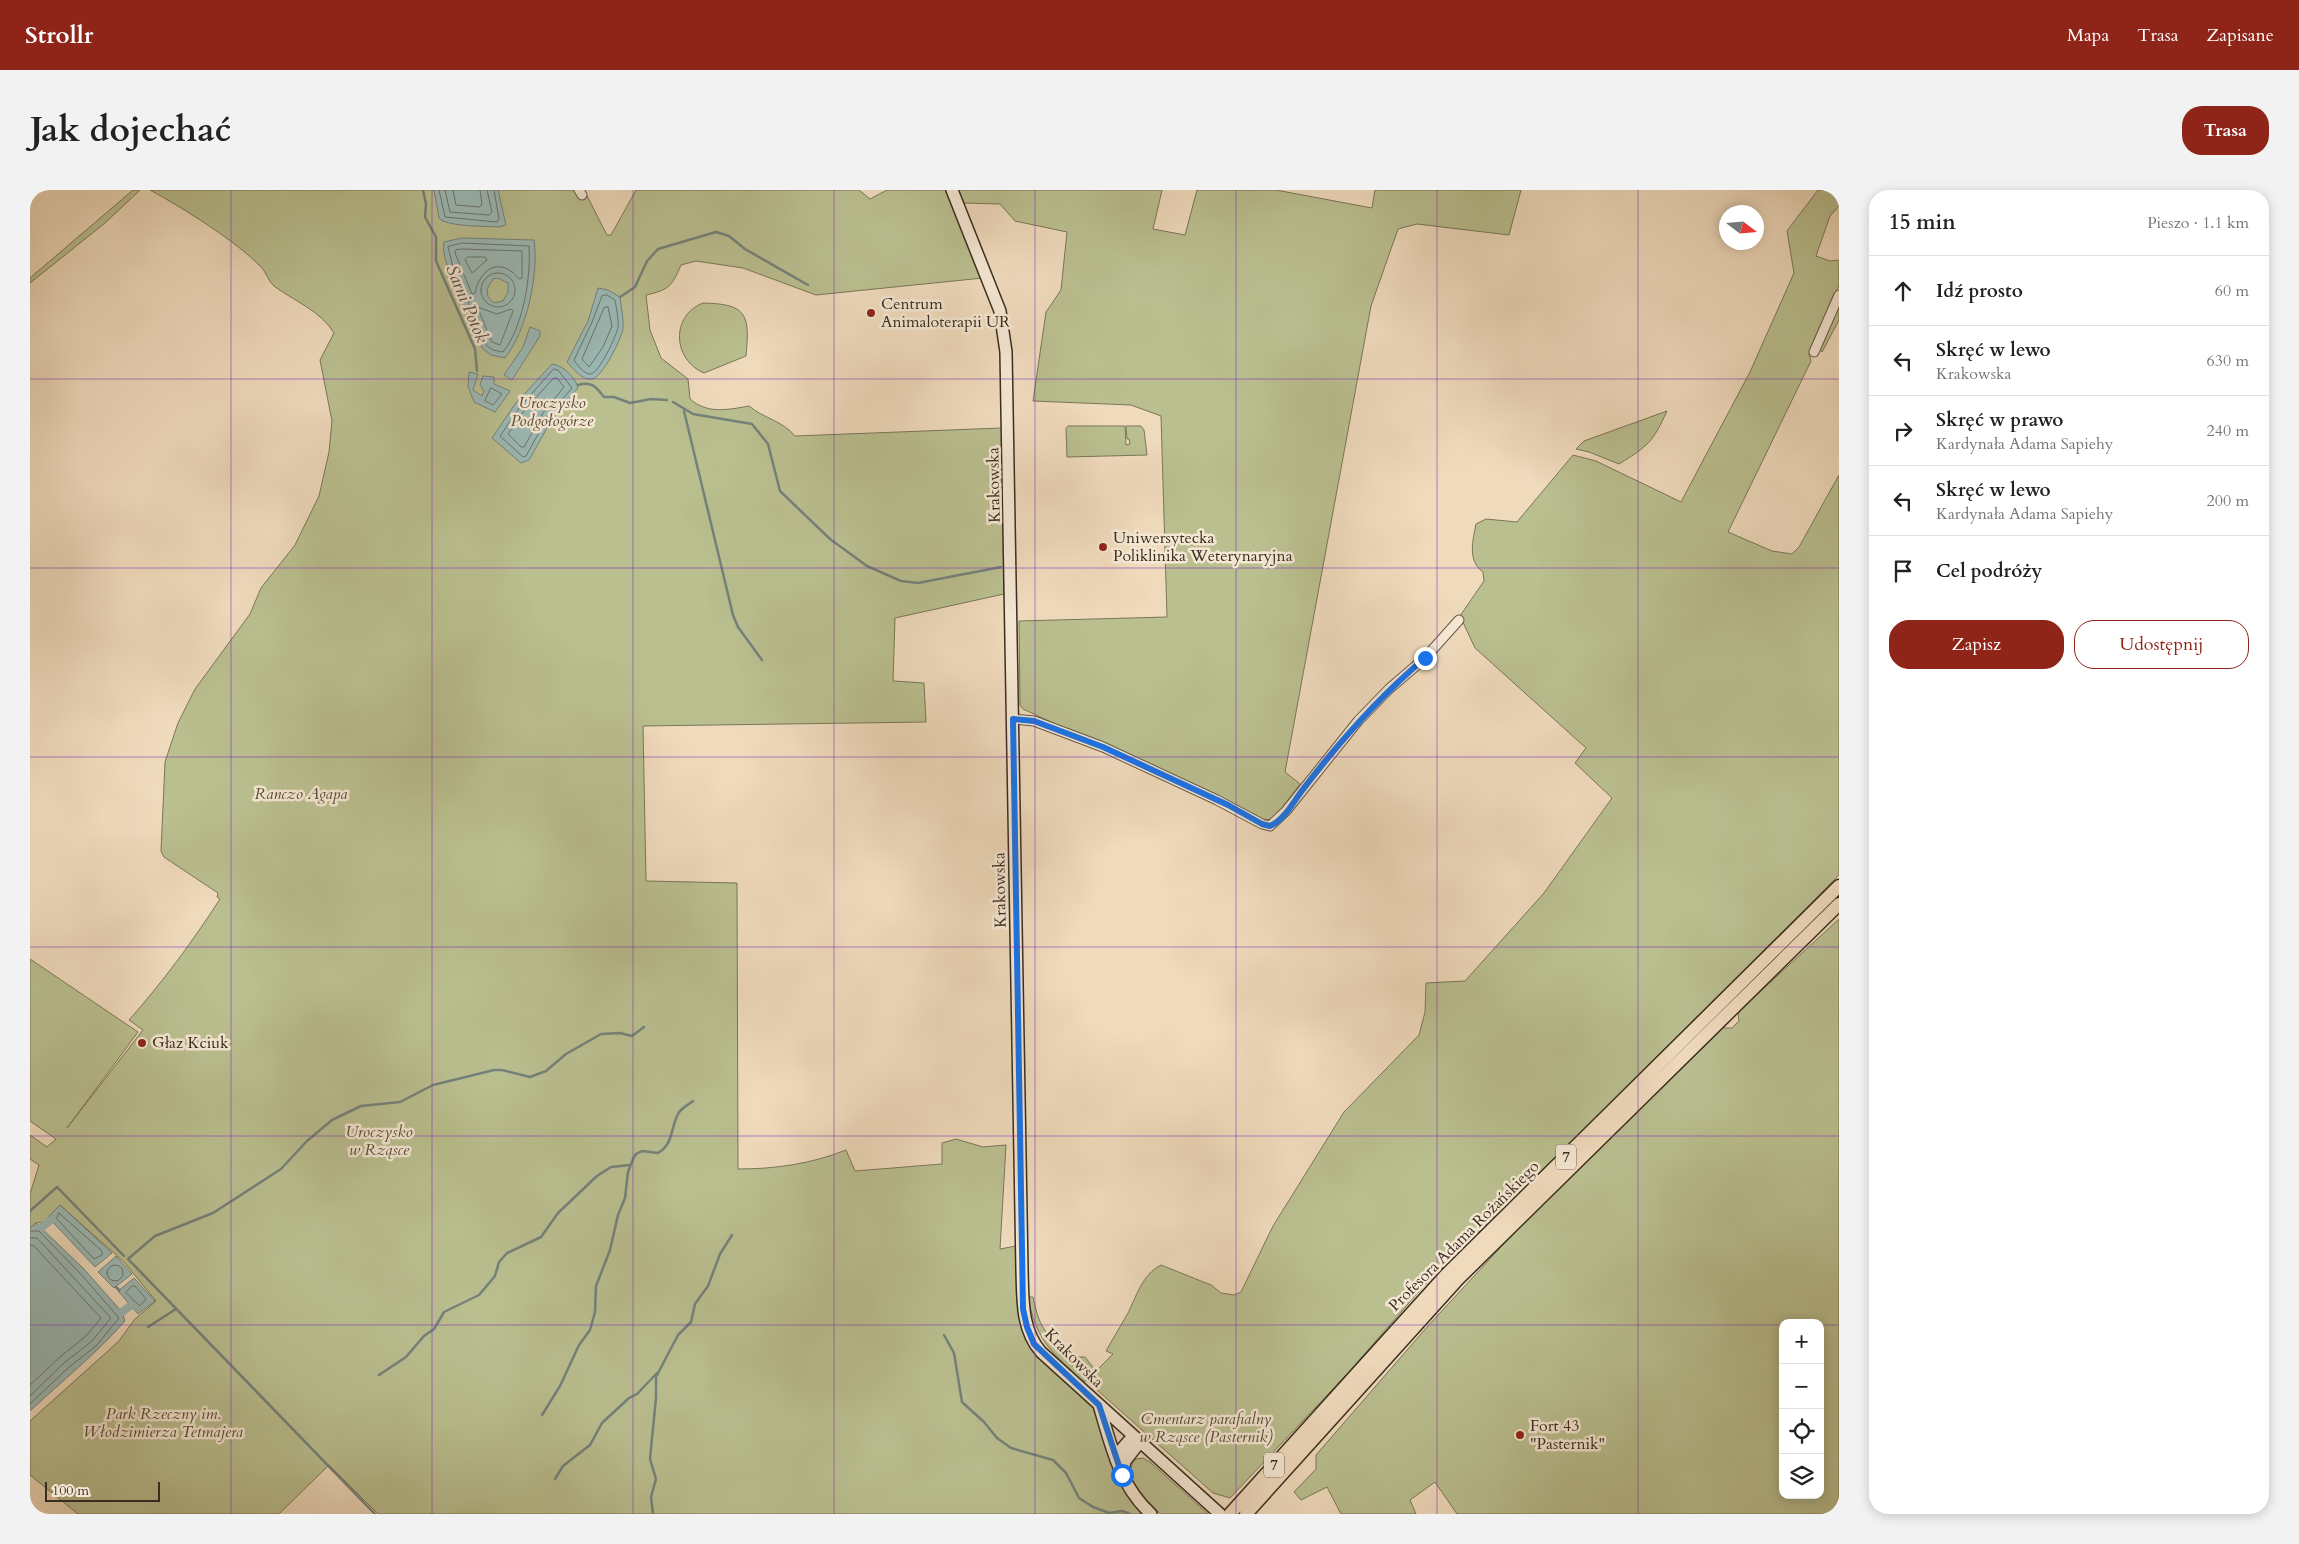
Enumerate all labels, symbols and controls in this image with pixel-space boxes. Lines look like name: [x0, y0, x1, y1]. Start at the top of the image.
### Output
text: Strollr: [25, 19, 93, 52]
text: Mapa: [2067, 23, 2109, 48]
text: Trasa: [2137, 23, 2179, 48]
text: Zapisane: [2207, 23, 2274, 48]
text: Jak dojechać: [30, 106, 231, 154]
button: Trasa: [2182, 106, 2269, 155]
north arrow: [1719, 205, 1764, 250]
text: 15 min: [1889, 208, 1956, 237]
text: Pieszo · 1.1 km: [2147, 212, 2249, 234]
water label: Sarni Potok: [439, 261, 495, 347]
icon: ahead: [1889, 277, 1917, 305]
text: Idź prosto: [1936, 278, 2023, 304]
text: 60 m: [2215, 280, 2249, 302]
place label: Centrum Animaloterapii UR: [881, 293, 1010, 333]
marker: Centrum Animaloterapii UR: [865, 307, 877, 319]
text: Skręć w lewo: [1936, 337, 2051, 363]
icon: left: [1889, 347, 1917, 375]
text: 630 m: [2207, 350, 2249, 372]
text: Krakowska: [1936, 363, 2012, 385]
park label: Uroczysko Podgołogórze: [511, 392, 594, 432]
text: Skręć w prawo: [1936, 407, 2063, 433]
icon: right: [1889, 417, 1917, 445]
text: 240 m: [2207, 420, 2249, 442]
text: Kardynała Adama Sapiehy: [1936, 433, 2113, 455]
street label: Krakowska: [982, 447, 1006, 523]
text: Skręć w lewo: [1936, 477, 2051, 503]
icon: left: [1889, 487, 1917, 515]
text: 200 m: [2207, 490, 2249, 512]
text: Kardynała Adama Sapiehy: [1936, 503, 2113, 525]
place label: Uniwersytecka Poliklinika Weterynaryjna: [1113, 527, 1293, 567]
marker: Uniwersytecka Poliklinika Weterynaryjna: [1097, 541, 1109, 553]
icon: arrive: [1889, 557, 1917, 585]
text: Cel podróży: [1936, 558, 2042, 584]
button: Zapisz: [1889, 620, 2064, 669]
button: Udostępnij: [2074, 620, 2249, 669]
route end: [1414, 647, 1437, 670]
park label: Ranczo Agapa: [255, 783, 347, 805]
street label: Krakowska: [988, 852, 1012, 928]
place label: Głaz Kciuk: [152, 1032, 229, 1054]
marker: Głaz Kciuk: [136, 1037, 148, 1049]
park label: Uroczysko w Rząsce: [345, 1121, 413, 1161]
road number: 7: [1556, 1144, 1576, 1170]
street label: Profesora Adama Rożańskiego: [1384, 1156, 1544, 1316]
map controls: [1779, 1319, 1824, 1499]
button: +: [1779, 1319, 1824, 1364]
street label: Krakowska: [1040, 1324, 1109, 1393]
button: −: [1779, 1364, 1824, 1409]
park label: Park Rzeczny im. Włodzimierza Tetmajera: [83, 1403, 243, 1443]
park label: Cmentarz parafialny w Rząsce (Pasternik): [1139, 1408, 1273, 1448]
button: locate: [1779, 1409, 1824, 1454]
place label: Fort 43 "Pasternik": [1530, 1415, 1605, 1455]
marker: Fort 43 "Pasternik": [1514, 1429, 1526, 1441]
road number: 7: [1264, 1452, 1284, 1478]
button: layers: [1779, 1454, 1824, 1499]
route start: [1111, 1464, 1134, 1487]
scale bar: [45, 1479, 160, 1502]
text: 100 m: [52, 1481, 89, 1500]

